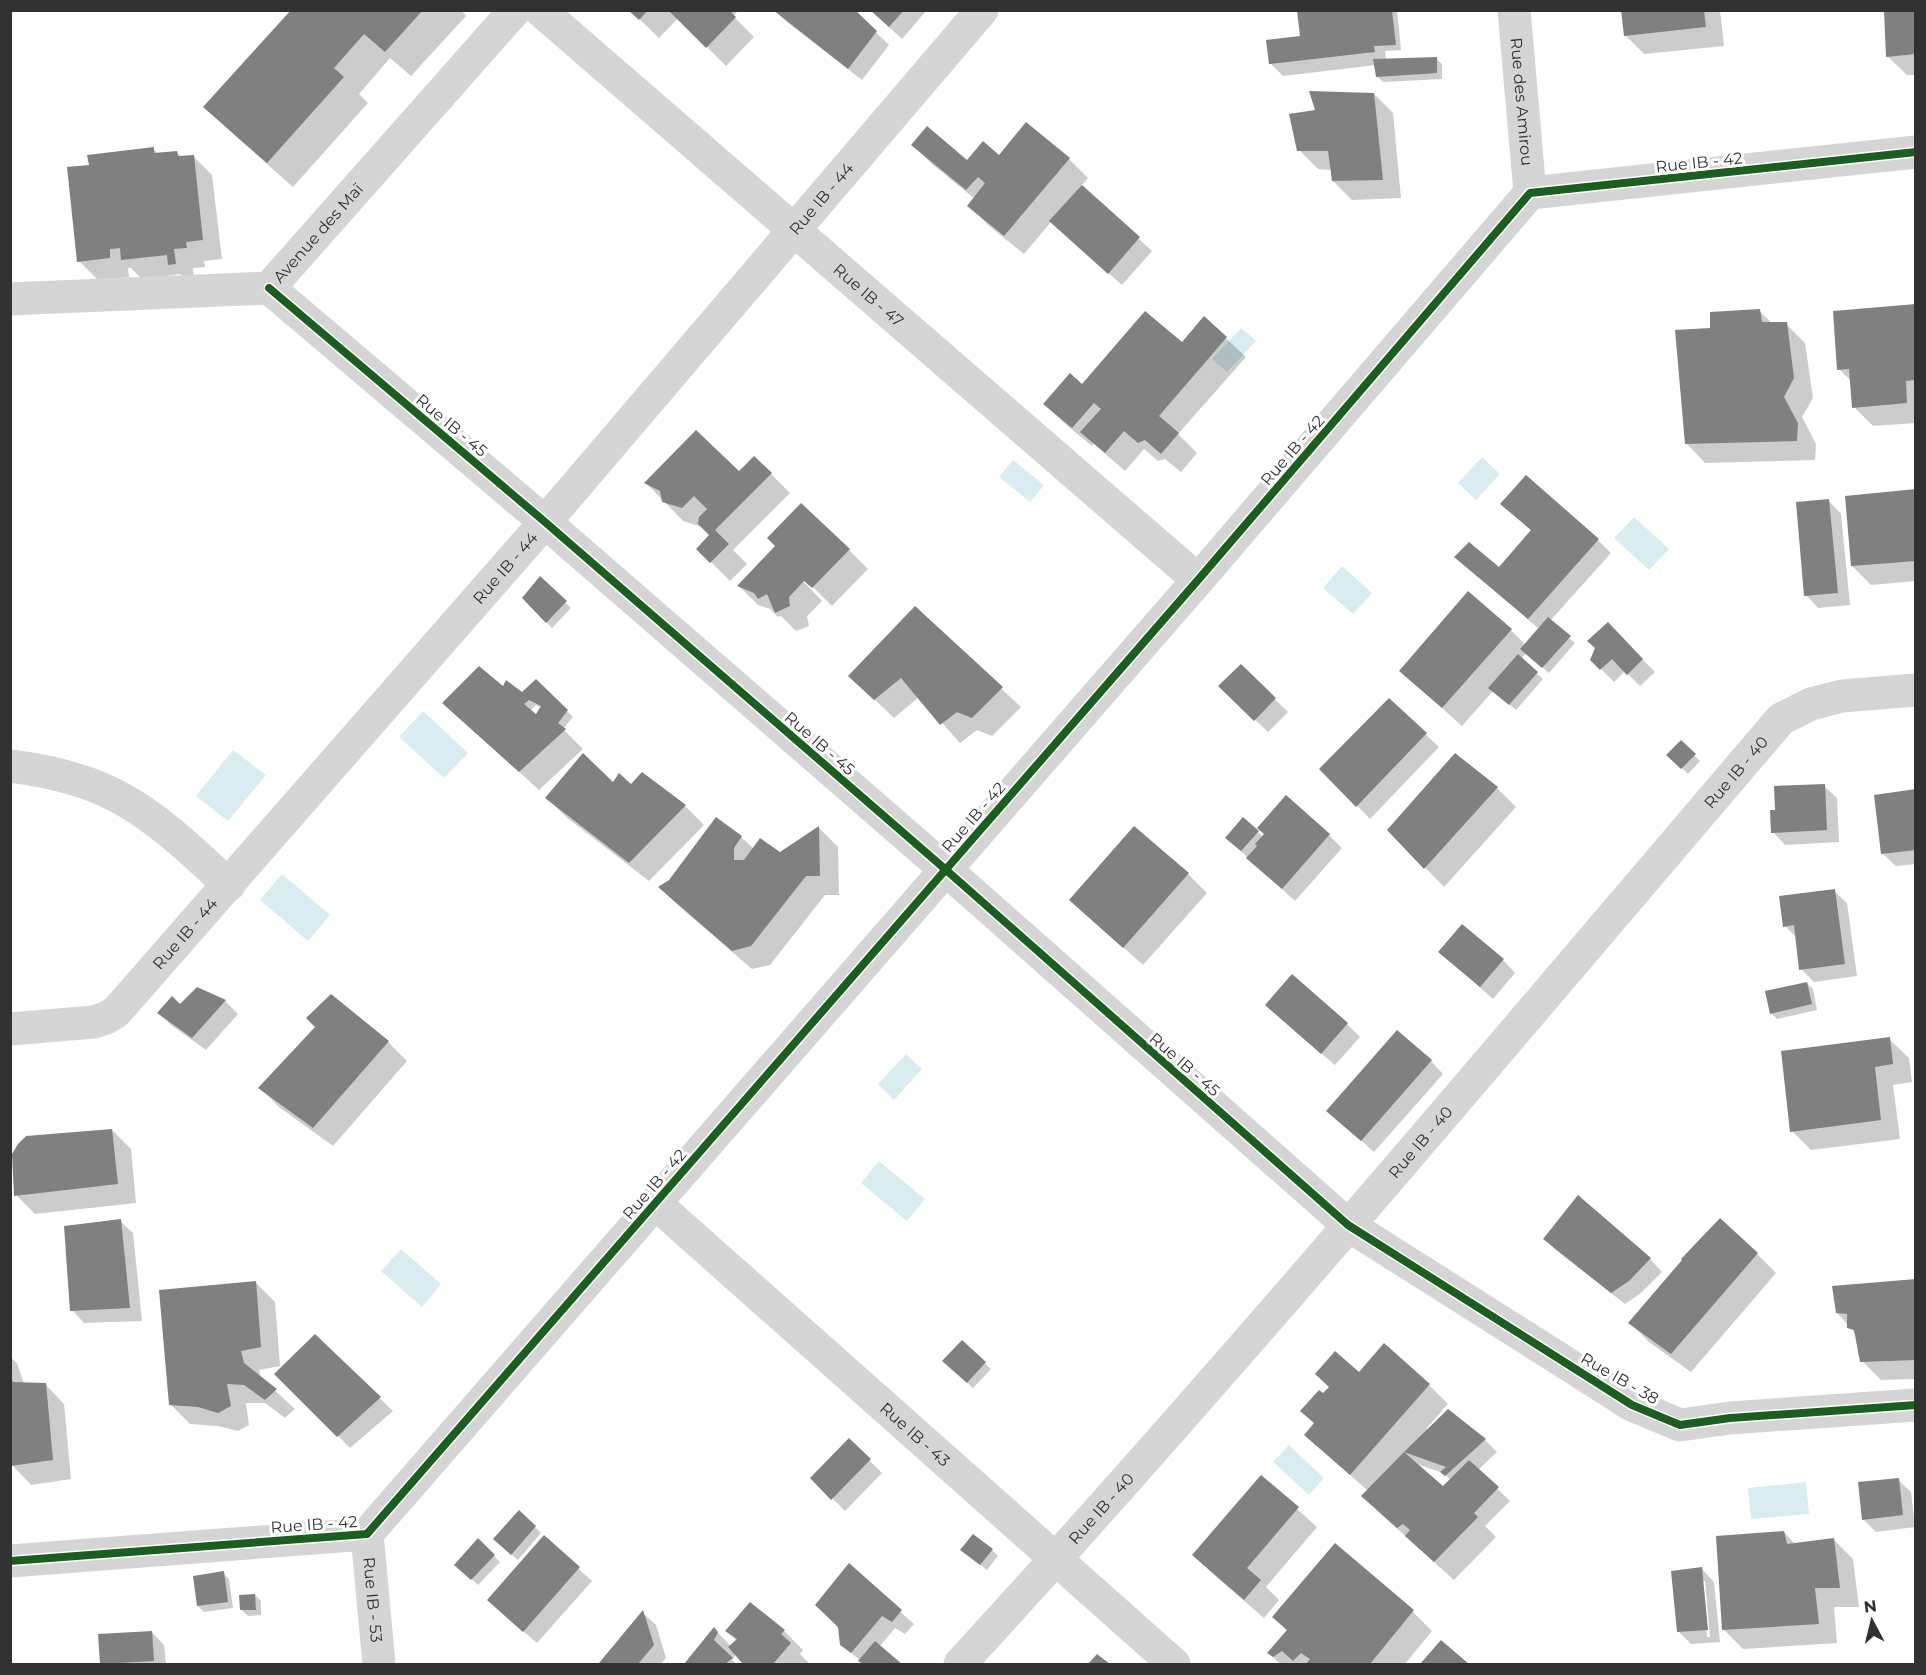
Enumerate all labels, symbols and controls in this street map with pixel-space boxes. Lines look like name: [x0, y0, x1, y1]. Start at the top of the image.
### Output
street label: Rue des Amirou: [1506, 37, 1537, 167]
street label: Rue IB - 42: [1655, 148, 1743, 177]
street label: Rue IB - 44: [785, 159, 858, 239]
street label: Avenue des Maï: [269, 180, 367, 287]
street label: Rue IB - 47: [829, 260, 908, 331]
street label: Rue IB - 45: [412, 390, 491, 461]
street label: Rue IB - 42: [1257, 411, 1328, 489]
street label: Rue IB - 44: [469, 528, 542, 608]
street label: Rue IB - 45: [781, 708, 859, 779]
street label: Rue IB - 40: [1700, 733, 1772, 812]
street label: Rue IB - 42: [938, 778, 1009, 856]
street label: Rue IB - 44: [149, 894, 222, 973]
street label: Rue IB - 45: [1146, 1029, 1224, 1100]
street label: Rue IB - 40: [1385, 1102, 1457, 1182]
street label: Rue IB - 42: [619, 1145, 690, 1223]
street label: Rue IB - 38: [1577, 1349, 1662, 1408]
street label: Rue IB - 43: [876, 1398, 954, 1470]
street label: Rue IB - 40: [1065, 1469, 1138, 1548]
street label: Rue IB - 42: [270, 1512, 358, 1537]
street label: Rue IB - 53: [359, 1556, 386, 1643]
north arrow: [1842, 1591, 1902, 1651]
text: N: [1863, 1596, 1878, 1617]

